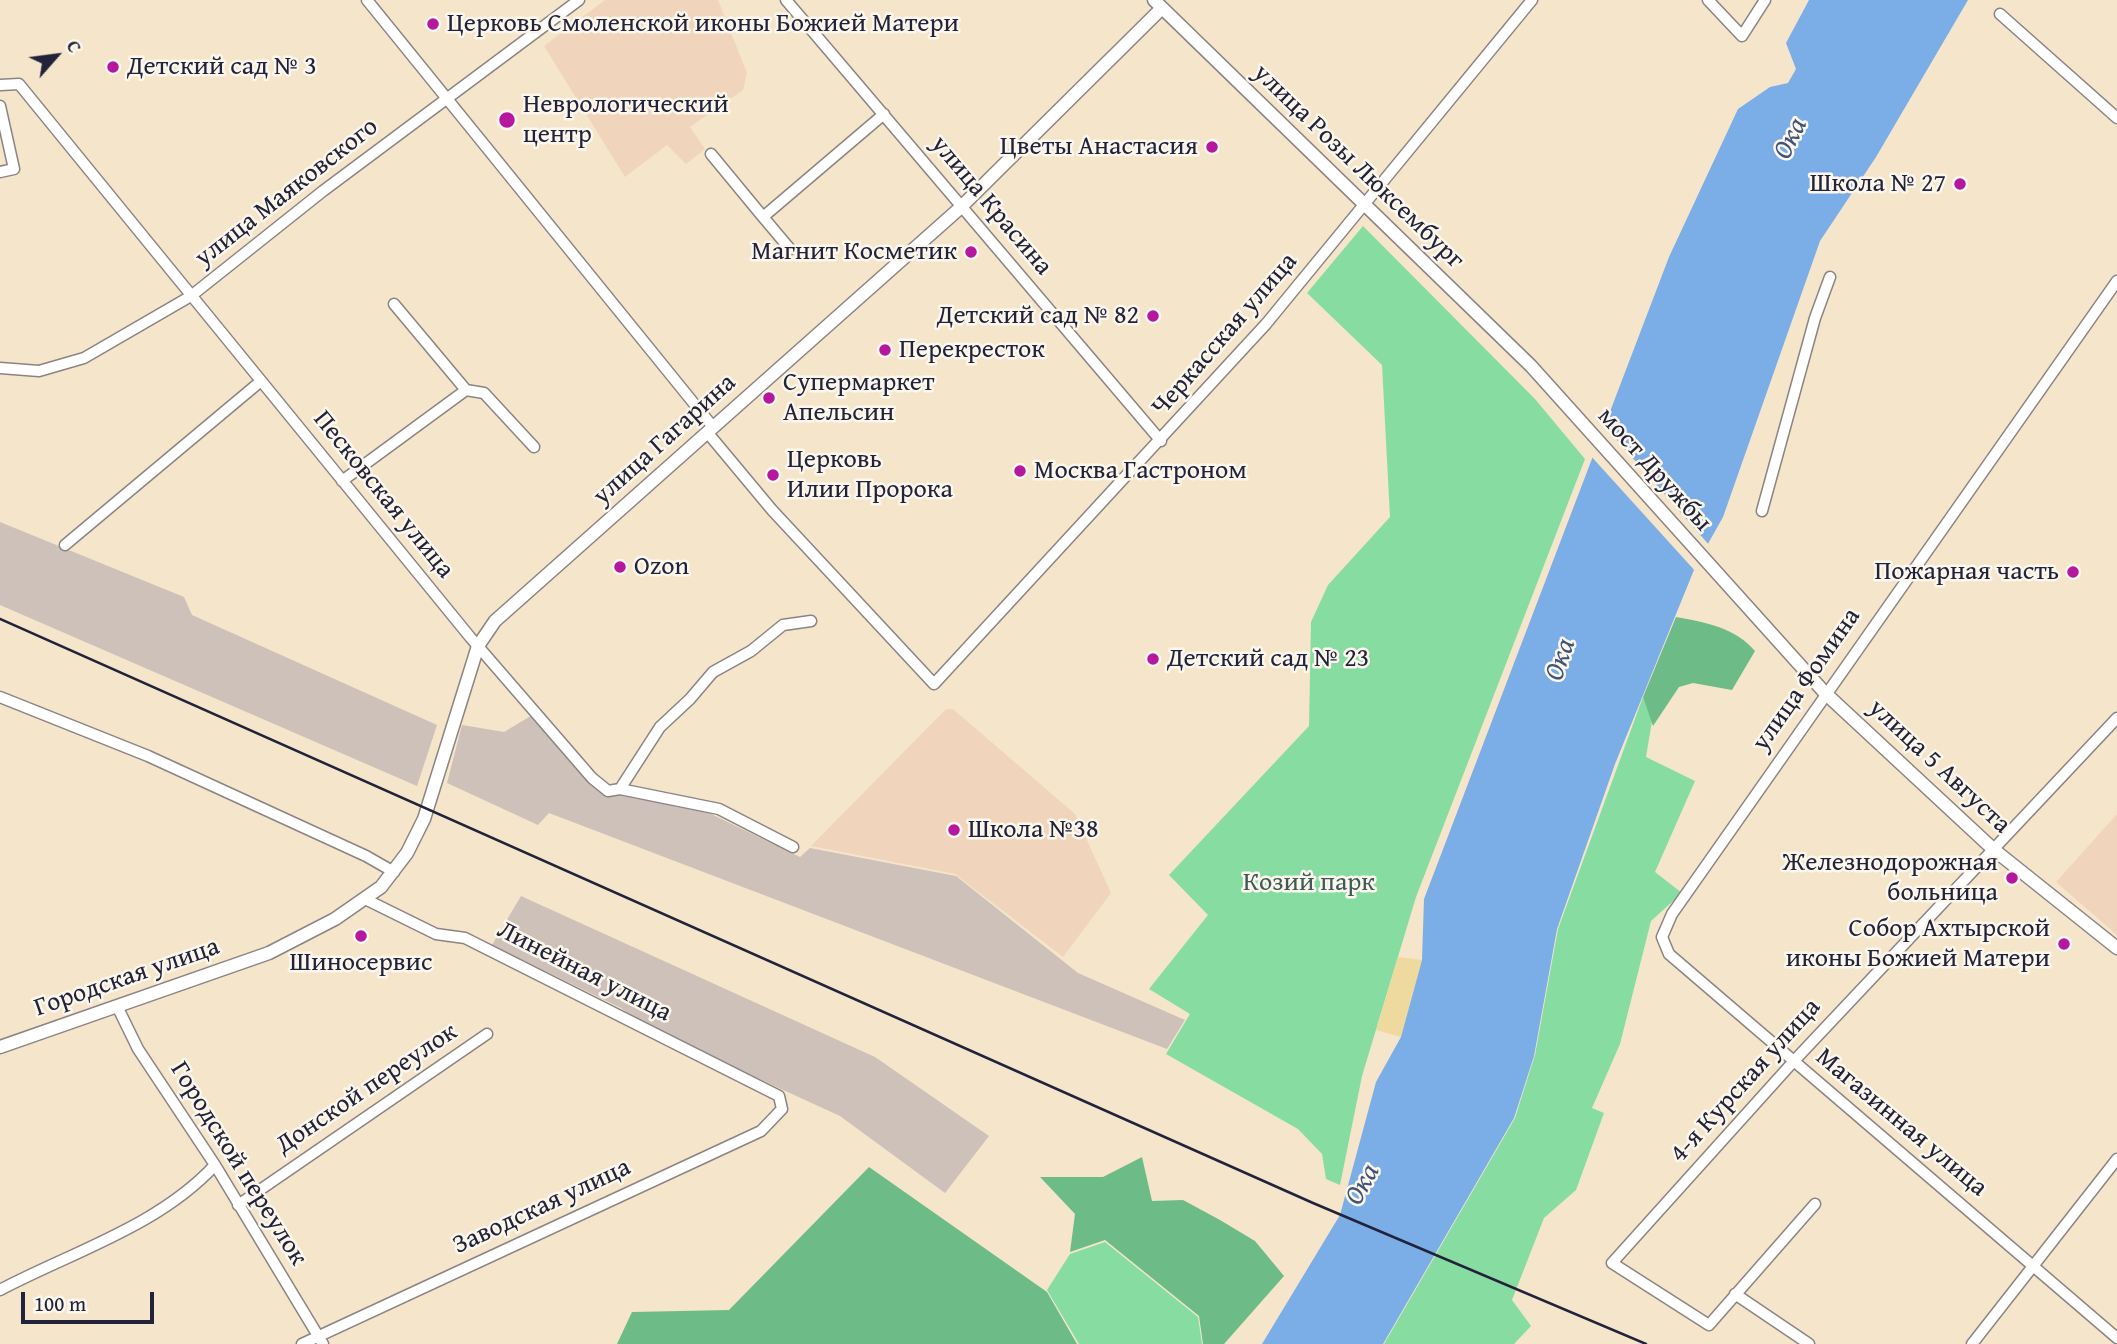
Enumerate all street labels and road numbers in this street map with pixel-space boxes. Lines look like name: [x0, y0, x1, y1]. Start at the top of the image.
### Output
street label: улица Розы Люксембург: [1246, 58, 1470, 276]
street label: улица Маяковского: [189, 112, 385, 274]
street label: улица Красина: [924, 130, 1058, 282]
street label: Черкасская улица: [1146, 247, 1304, 423]
street label: улица Гагарина: [587, 368, 743, 512]
street label: мост Дружбы: [1590, 402, 1718, 538]
street label: Песковская улица: [306, 405, 460, 585]
street label: улица Фомина: [1746, 602, 1868, 758]
street label: улица 5 Августа: [1861, 693, 2017, 841]
street label: Линейная улица: [492, 915, 676, 1029]
street label: Городская улица: [30, 932, 224, 1024]
street label: 4-я Курская улица: [1664, 992, 1828, 1170]
street label: Донской переулок: [270, 1017, 464, 1161]
street label: Магазинная улица: [1809, 1042, 1993, 1204]
street label: Городской переулок: [163, 1056, 313, 1272]
street label: Заводская улица: [448, 1152, 636, 1262]

